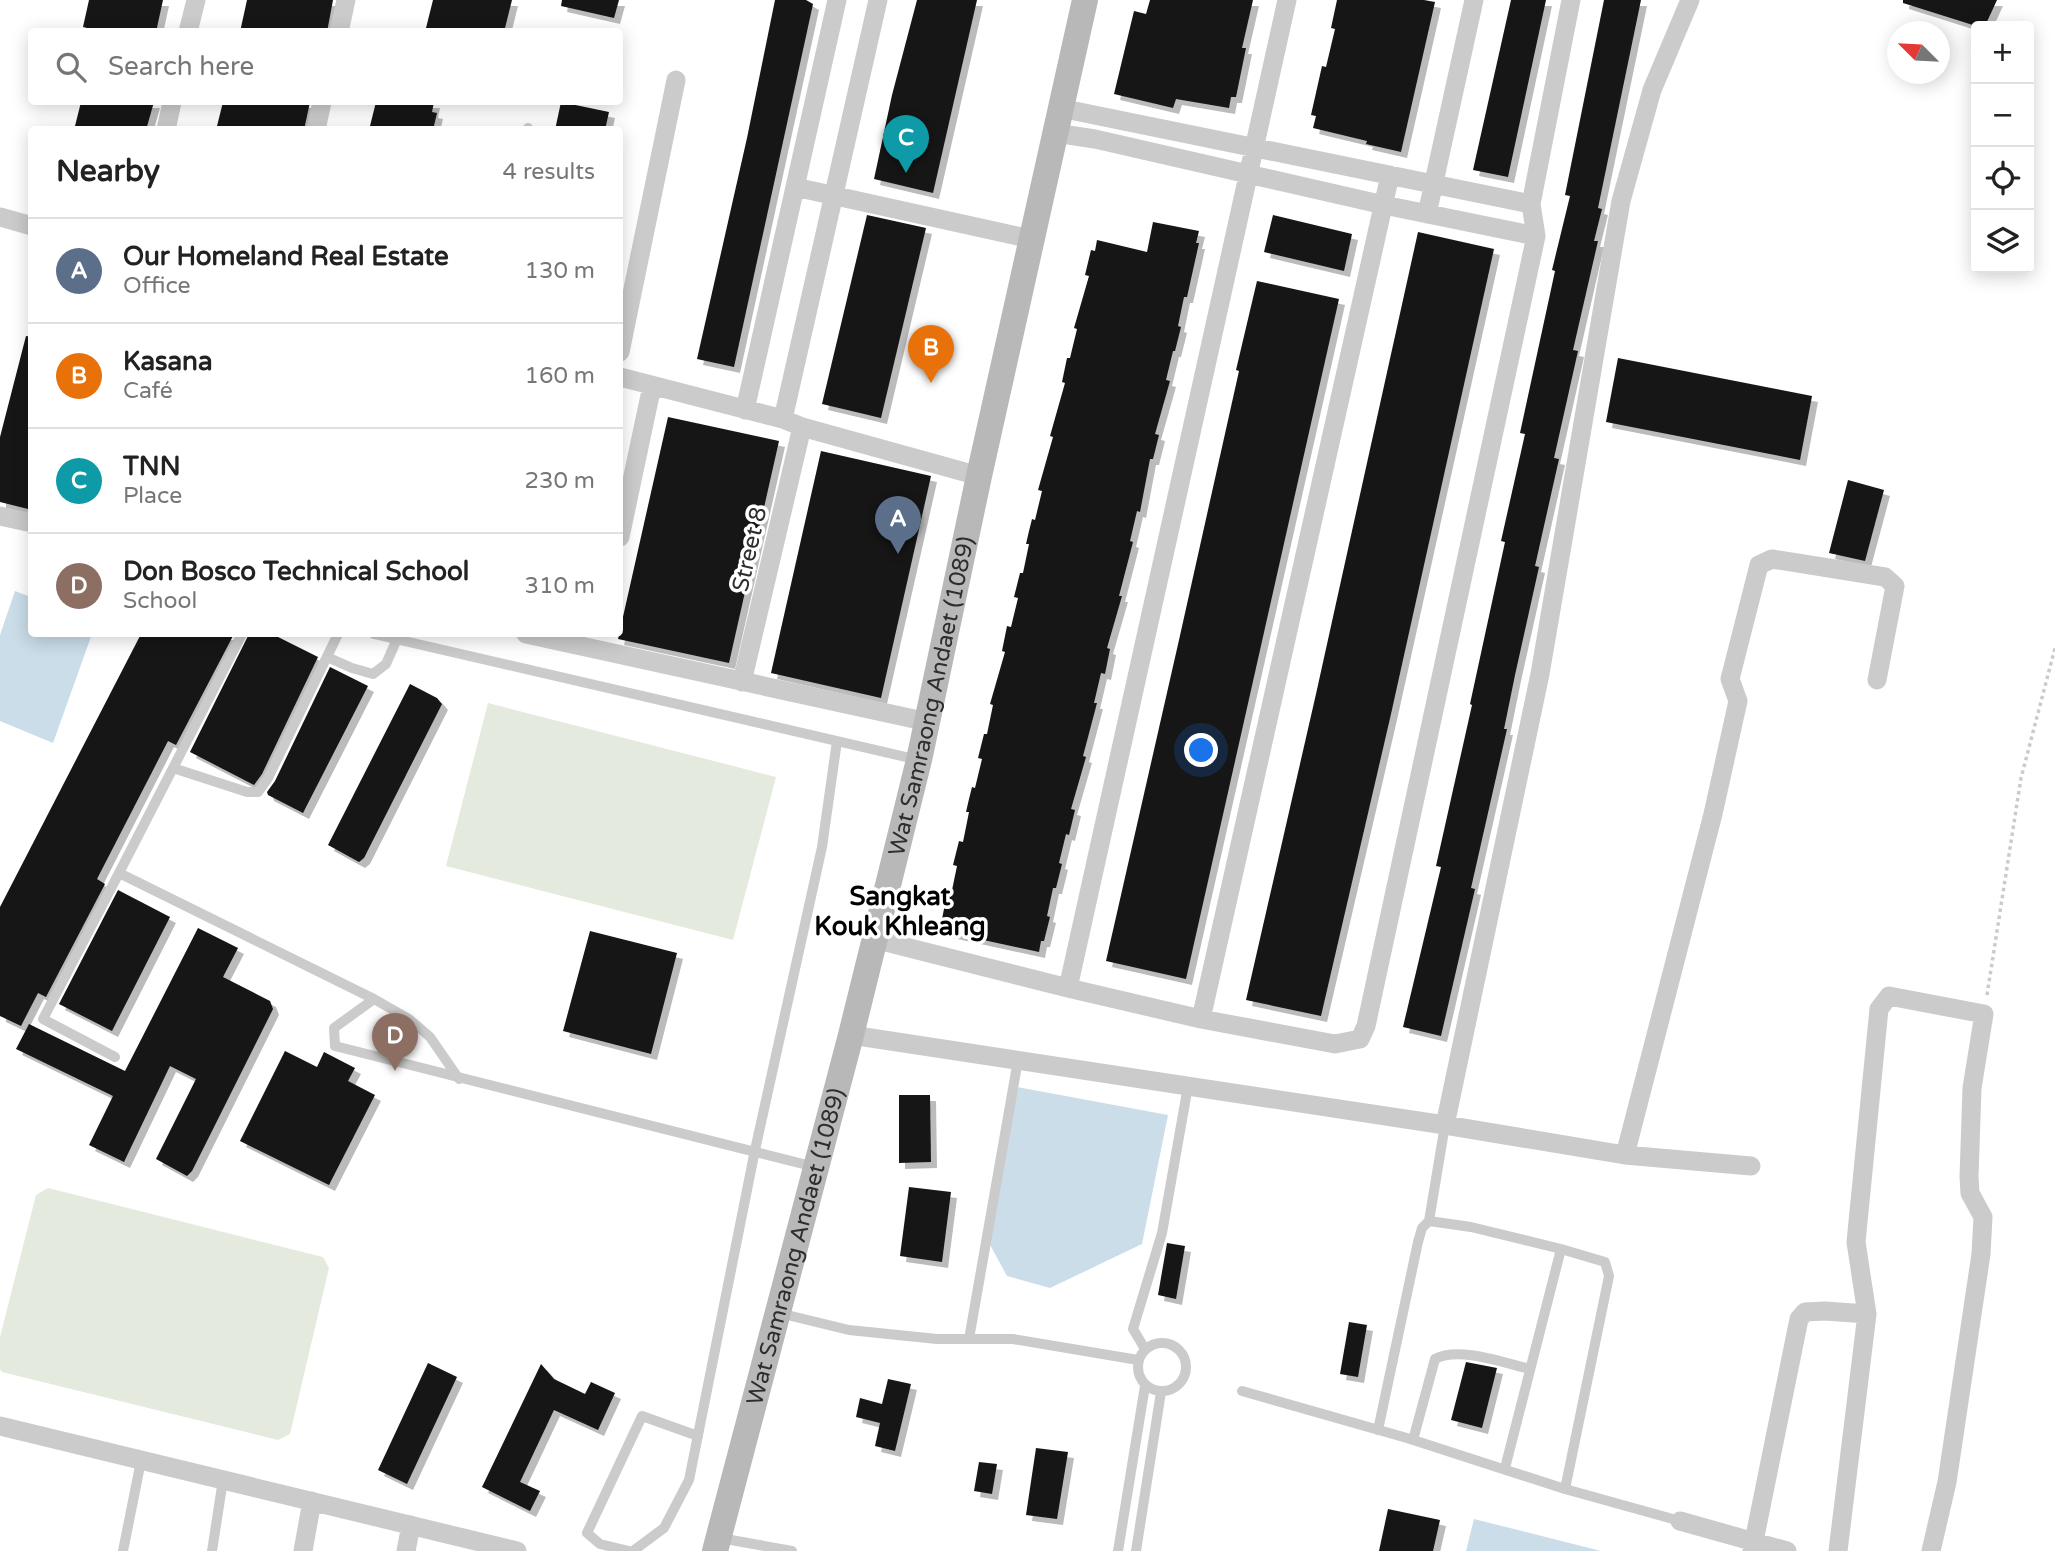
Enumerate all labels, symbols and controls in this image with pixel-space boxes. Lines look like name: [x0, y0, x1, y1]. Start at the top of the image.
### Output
north arrow: [1887, 21, 1950, 84]
map controls: [1971, 21, 2034, 273]
button: +: [1971, 21, 2034, 84]
search box: [28, 28, 623, 105]
icon: search: [52, 48, 90, 86]
text: Search here: [108, 51, 254, 82]
button: −: [1971, 84, 2034, 147]
pin: C: [883, 115, 929, 173]
button: locate: [1971, 147, 2034, 210]
text: Nearby: [56, 153, 160, 190]
text: 4 results: [502, 158, 595, 186]
button: layers: [1971, 210, 2034, 273]
text: Our Homeland Real Estate: [123, 241, 449, 272]
text: A: [70, 257, 88, 285]
text: 130 m: [525, 257, 595, 285]
text: Office: [123, 272, 191, 300]
pin: B: [908, 325, 954, 383]
text: Kasana: [123, 346, 213, 377]
text: B: [71, 362, 87, 390]
text: 160 m: [525, 362, 595, 390]
text: Café: [123, 377, 173, 405]
text: TNN: [123, 451, 181, 482]
text: C: [71, 467, 87, 495]
text: 230 m: [525, 467, 595, 495]
text: Place: [123, 482, 182, 510]
pin: A: [875, 496, 921, 554]
street label: Street 8: [727, 504, 773, 594]
street label: Wat Samraong Andaet (1089): [883, 534, 981, 859]
text: Don Bosco Technical School: [123, 556, 469, 587]
text: D: [70, 572, 88, 600]
text: 310 m: [525, 572, 595, 600]
text: School: [123, 587, 197, 615]
your location: [1184, 733, 1218, 767]
district label: Sangkat Kouk Khleang: [814, 881, 986, 942]
pin: D: [372, 1013, 418, 1071]
street label: Wat Samraong Andaet (1089): [741, 1085, 851, 1408]

